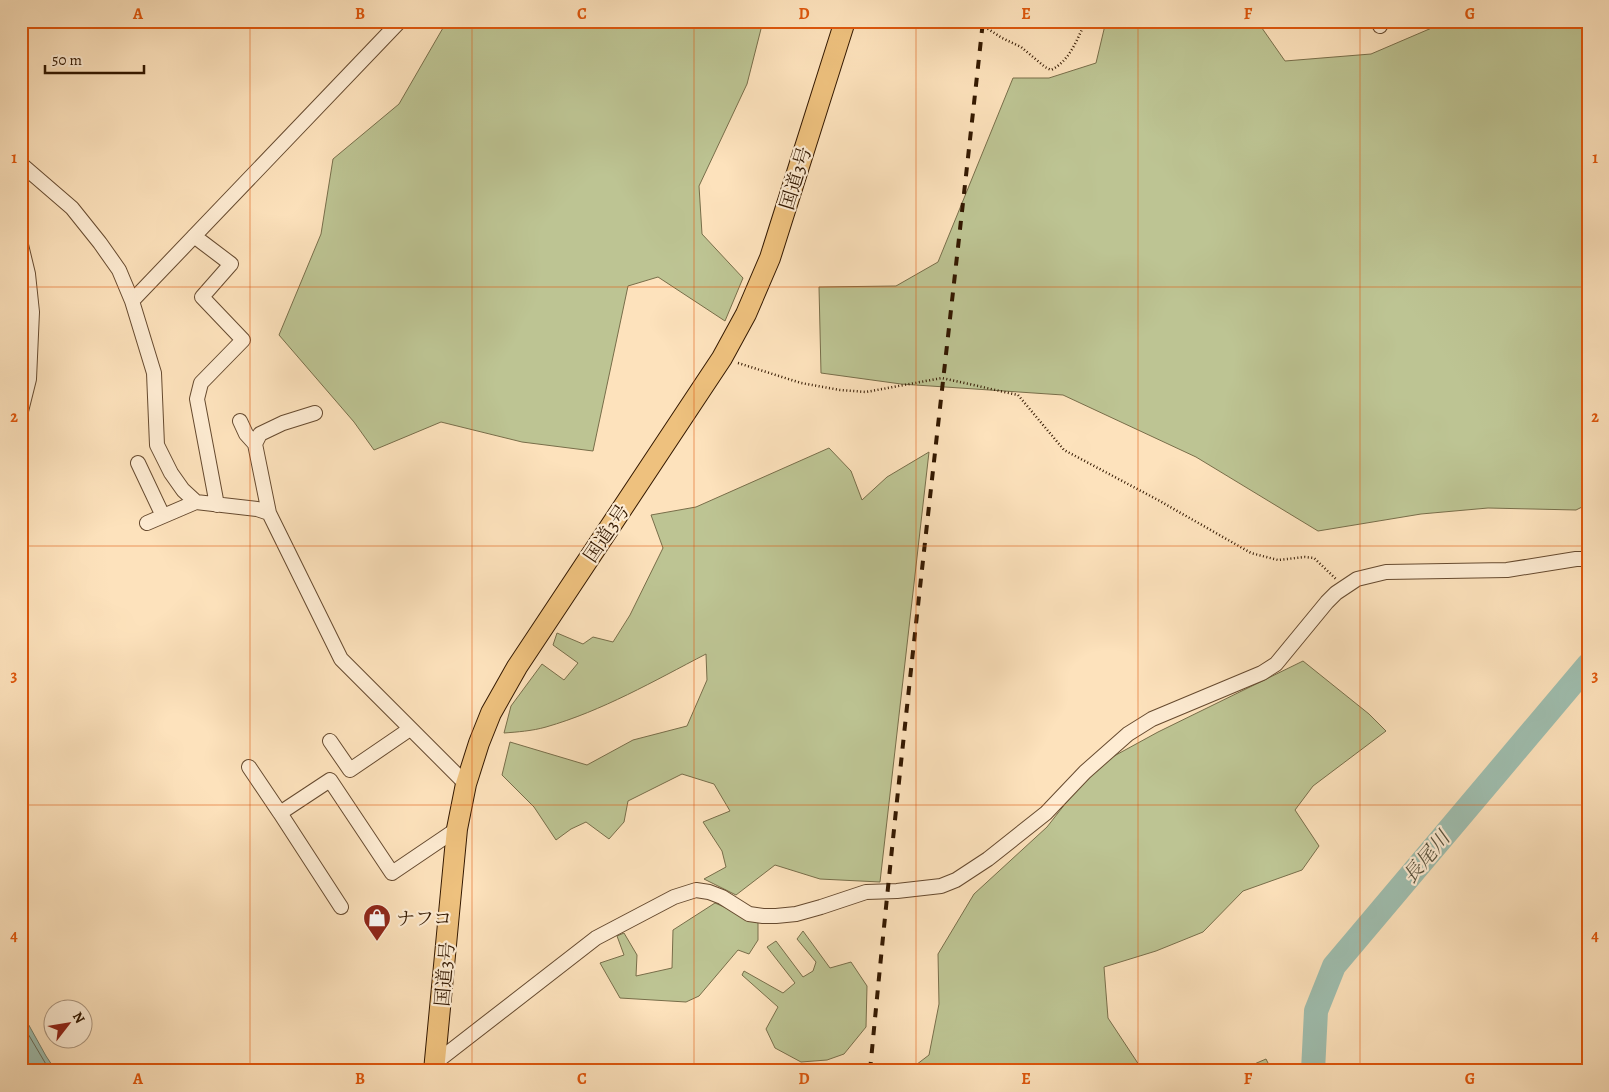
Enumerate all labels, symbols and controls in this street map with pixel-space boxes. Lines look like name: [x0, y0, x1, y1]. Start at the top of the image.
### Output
text: A: [132, 3, 144, 25]
text: B: [355, 3, 365, 25]
text: C: [577, 3, 587, 25]
text: D: [798, 3, 810, 25]
text: E: [1021, 3, 1031, 25]
text: F: [1244, 3, 1253, 25]
text: G: [1465, 3, 1475, 25]
scale bar: [45, 42, 144, 74]
text: 50 m: [52, 50, 82, 70]
street label: 国道3号: [774, 143, 818, 213]
text: 1: [11, 147, 17, 169]
text: 1: [1592, 147, 1598, 169]
text: 2: [10, 406, 18, 428]
text: 2: [1591, 406, 1599, 428]
street label: 国道3号: [578, 499, 636, 568]
text: 3: [11, 665, 18, 687]
text: 3: [1592, 665, 1599, 687]
water label: 長尾川: [1397, 824, 1457, 889]
shop icon: ナフコ: [362, 903, 392, 942]
place label: ナフコ: [396, 906, 452, 932]
text: 4: [10, 925, 18, 947]
text: 4: [1591, 925, 1599, 947]
street label: 国道3号: [429, 941, 461, 1008]
north arrow: [42, 1000, 92, 1050]
text: N: [68, 1008, 89, 1027]
text: A: [132, 1068, 144, 1090]
text: B: [355, 1068, 365, 1090]
text: C: [577, 1068, 587, 1090]
text: D: [798, 1068, 810, 1090]
text: E: [1021, 1068, 1031, 1090]
text: F: [1244, 1068, 1253, 1090]
text: G: [1465, 1068, 1475, 1090]

